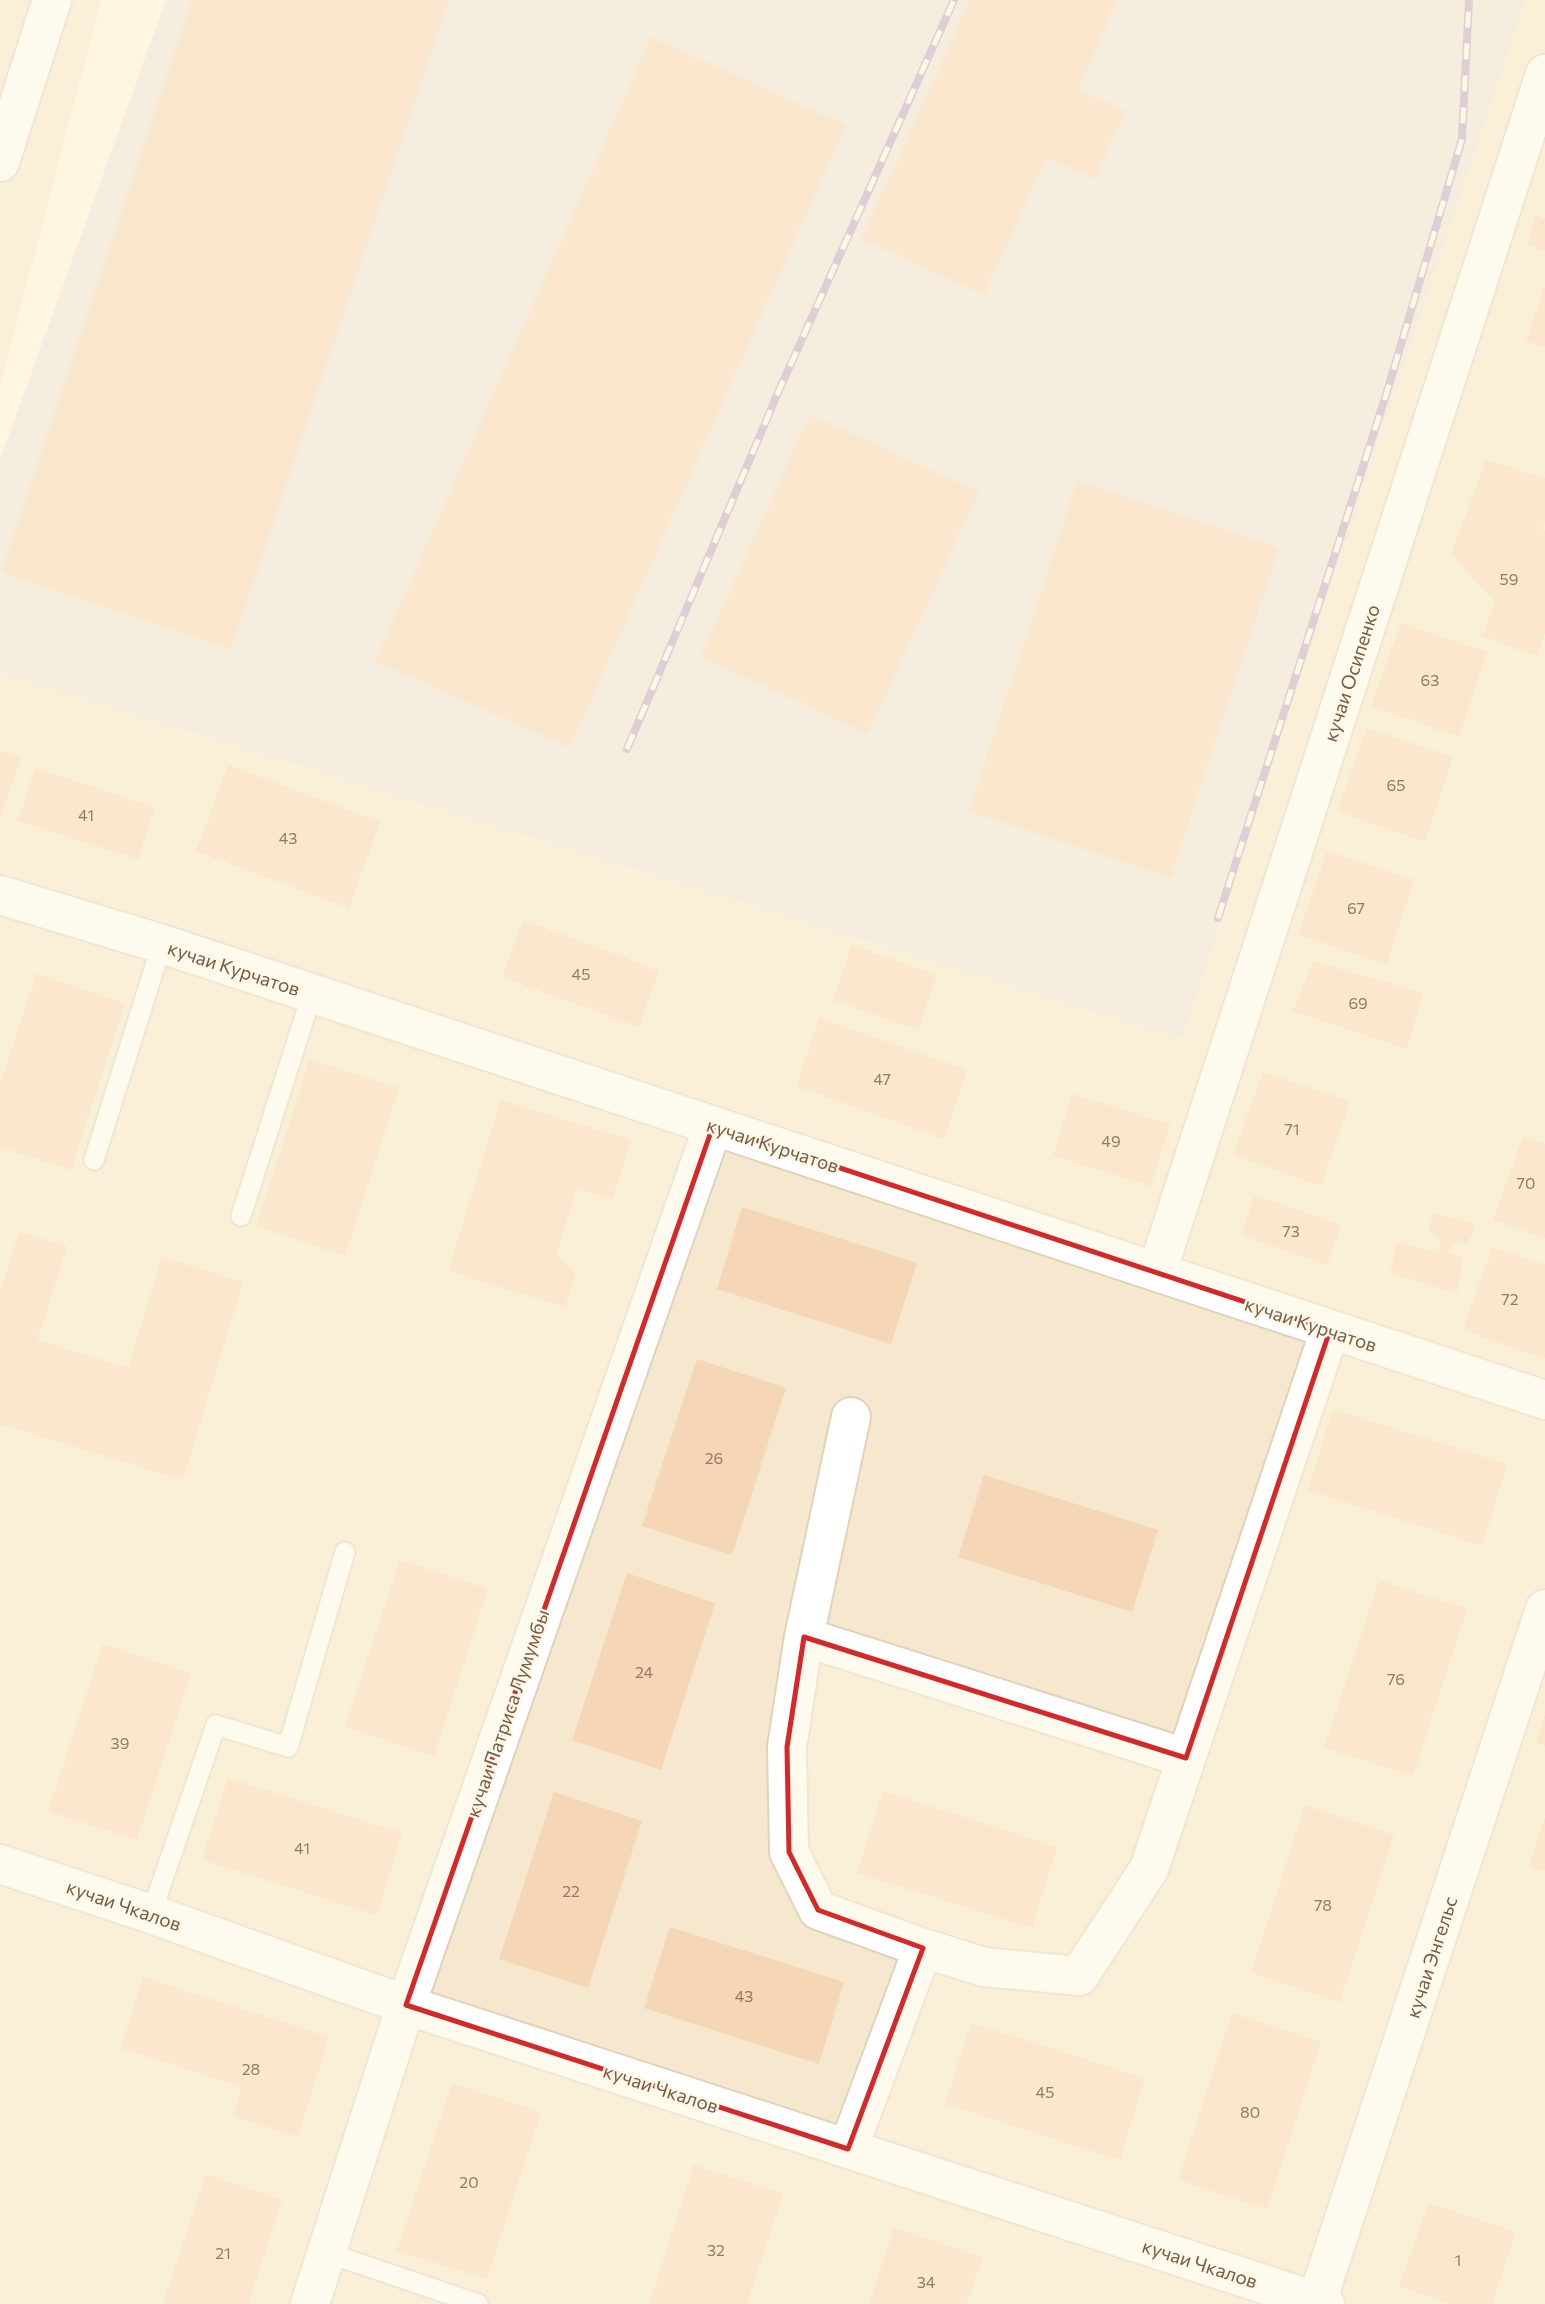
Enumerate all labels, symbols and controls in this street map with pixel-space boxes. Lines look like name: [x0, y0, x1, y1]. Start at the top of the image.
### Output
house number: 59: [1500, 569, 1518, 588]
street label: кучаи Осипенко: [1318, 601, 1384, 745]
house number: 63: [1421, 670, 1439, 689]
house number: 65: [1387, 775, 1405, 794]
house number: 41: [78, 805, 94, 824]
house number: 43: [279, 828, 297, 847]
house number: 67: [1347, 898, 1365, 917]
street label: кучаи Курчатов: [165, 936, 303, 1000]
house number: 45: [572, 964, 590, 983]
house number: 69: [1348, 993, 1368, 1012]
house number: 47: [873, 1069, 891, 1088]
street label: кучаи Курчатов: [704, 1113, 842, 1177]
house number: 71: [1284, 1119, 1300, 1138]
house number: 49: [1101, 1131, 1121, 1150]
house number: 70: [1517, 1173, 1535, 1192]
house number: 73: [1282, 1221, 1300, 1240]
house number: 72: [1501, 1289, 1519, 1308]
street label: кучаи Курчатов: [1242, 1292, 1380, 1356]
house number: 26: [705, 1448, 723, 1467]
street label: кучаи Патриса Лумумбы: [461, 1606, 553, 1820]
house number: 24: [635, 1662, 653, 1681]
house number: 76: [1387, 1669, 1405, 1688]
house number: 39: [111, 1733, 129, 1752]
house number: 41: [294, 1838, 310, 1857]
street label: кучаи Чкалов: [64, 1875, 184, 1935]
house number: 22: [562, 1881, 580, 1900]
street label: кучаи Энгельс: [1400, 1893, 1462, 2021]
house number: 78: [1314, 1895, 1332, 1914]
house number: 43: [735, 1986, 753, 2005]
house number: 28: [242, 2059, 260, 2078]
street label: кучаи Чкалов: [601, 2059, 721, 2117]
house number: 45: [1036, 2082, 1054, 2101]
house number: 80: [1240, 2102, 1260, 2121]
house number: 20: [459, 2172, 479, 2191]
street label: кучаи Чкалов: [1140, 2234, 1260, 2292]
house number: 32: [707, 2240, 725, 2259]
house number: 21: [215, 2243, 231, 2262]
house number: 1: [1455, 2250, 1461, 2269]
house number: 34: [917, 2272, 936, 2291]

